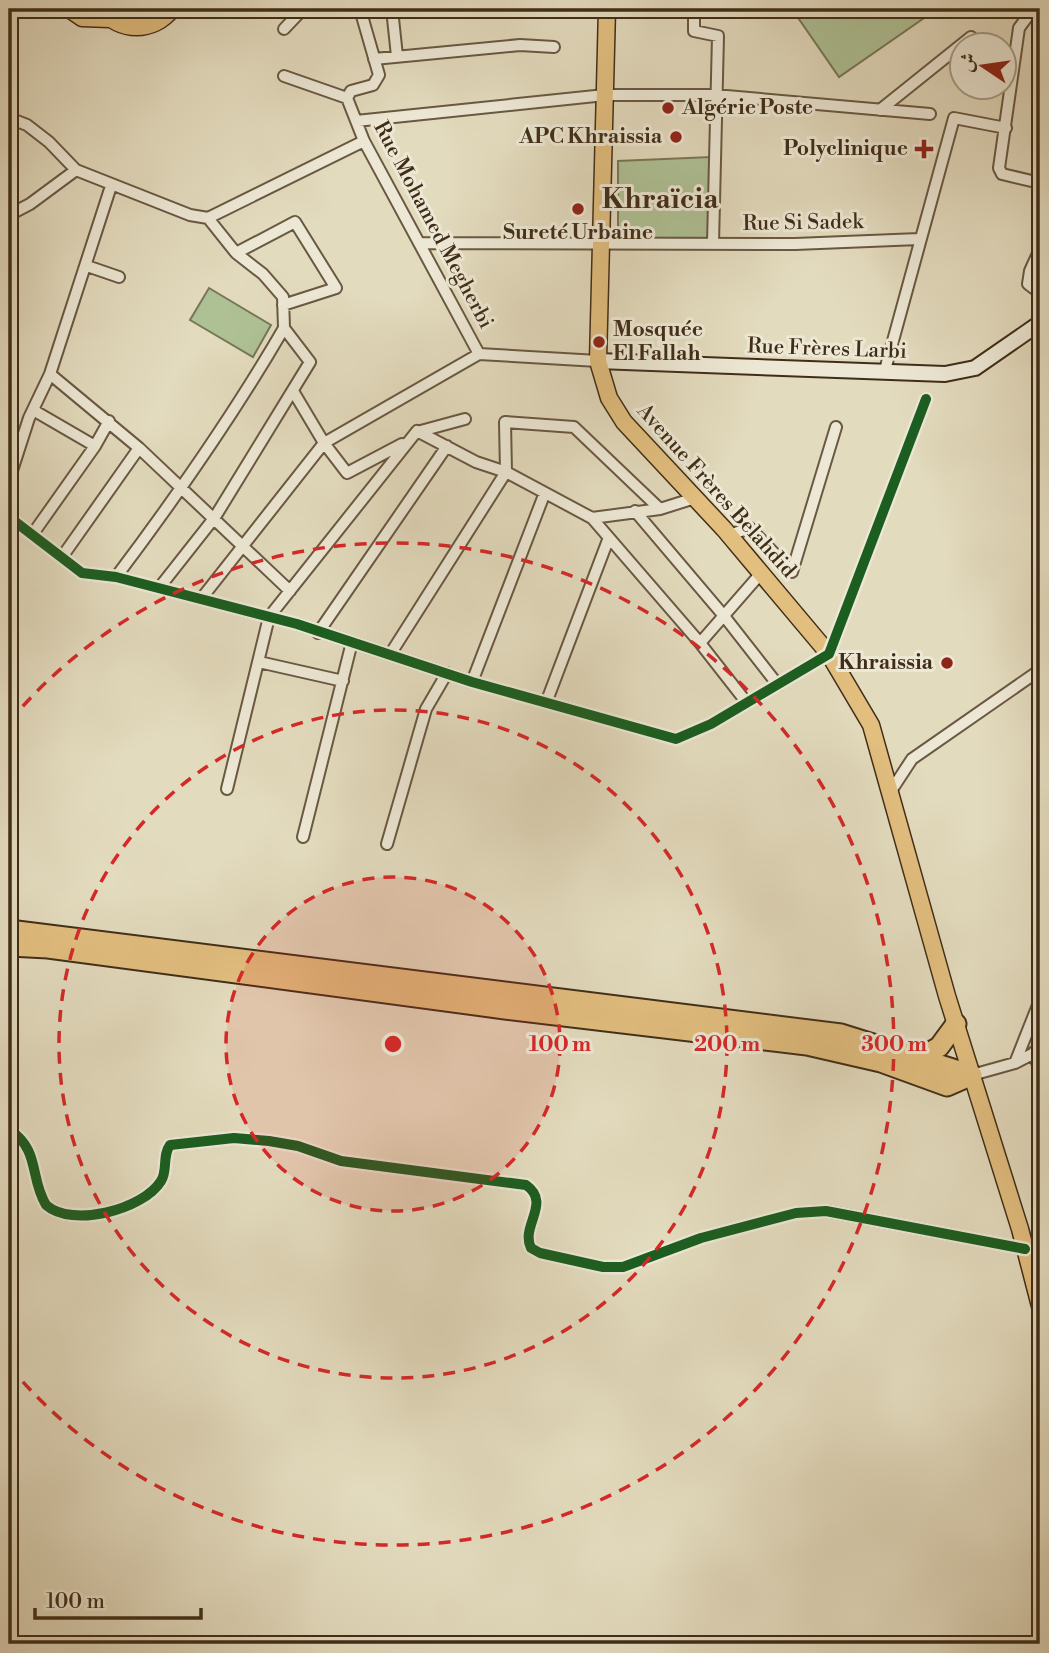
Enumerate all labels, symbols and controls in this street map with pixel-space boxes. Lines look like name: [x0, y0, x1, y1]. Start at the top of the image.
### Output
north arrow: [948, 32, 1018, 102]
text: ش: [954, 51, 981, 74]
place label: Algérie Poste: [681, 95, 813, 121]
marker: Algérie Poste: [660, 100, 676, 116]
street label: Rue Mohamed Megherbi: [367, 117, 499, 333]
place label: APC Khraissia: [518, 124, 663, 150]
marker: APC Khraissia: [668, 129, 684, 145]
place label: Polyclinique: [783, 136, 908, 162]
marker: Polyclinique: [914, 139, 934, 159]
district label: Khraïcia: [602, 182, 719, 217]
marker: Sureté Urbaine: [570, 201, 586, 217]
street label: Rue Si Sadek: [742, 209, 865, 237]
place label: Sureté Urbaine: [503, 220, 653, 246]
place label: Mosquée El Fallah: [613, 317, 703, 367]
street label: Rue Frères Larbi: [747, 333, 907, 365]
marker: Mosquée El Fallah: [591, 334, 607, 350]
street label: Avenue Frères Belahdid: [630, 398, 801, 583]
place label: Khraissia: [838, 650, 934, 676]
marker: Khraissia: [939, 655, 955, 671]
centre of rings: [381, 1032, 405, 1056]
text: 100 m: [529, 1032, 591, 1058]
text: 200 m: [694, 1032, 760, 1058]
text: 300 m: [861, 1032, 927, 1058]
scale bar: [35, 1576, 201, 1620]
text: 100 m: [46, 1589, 105, 1615]

